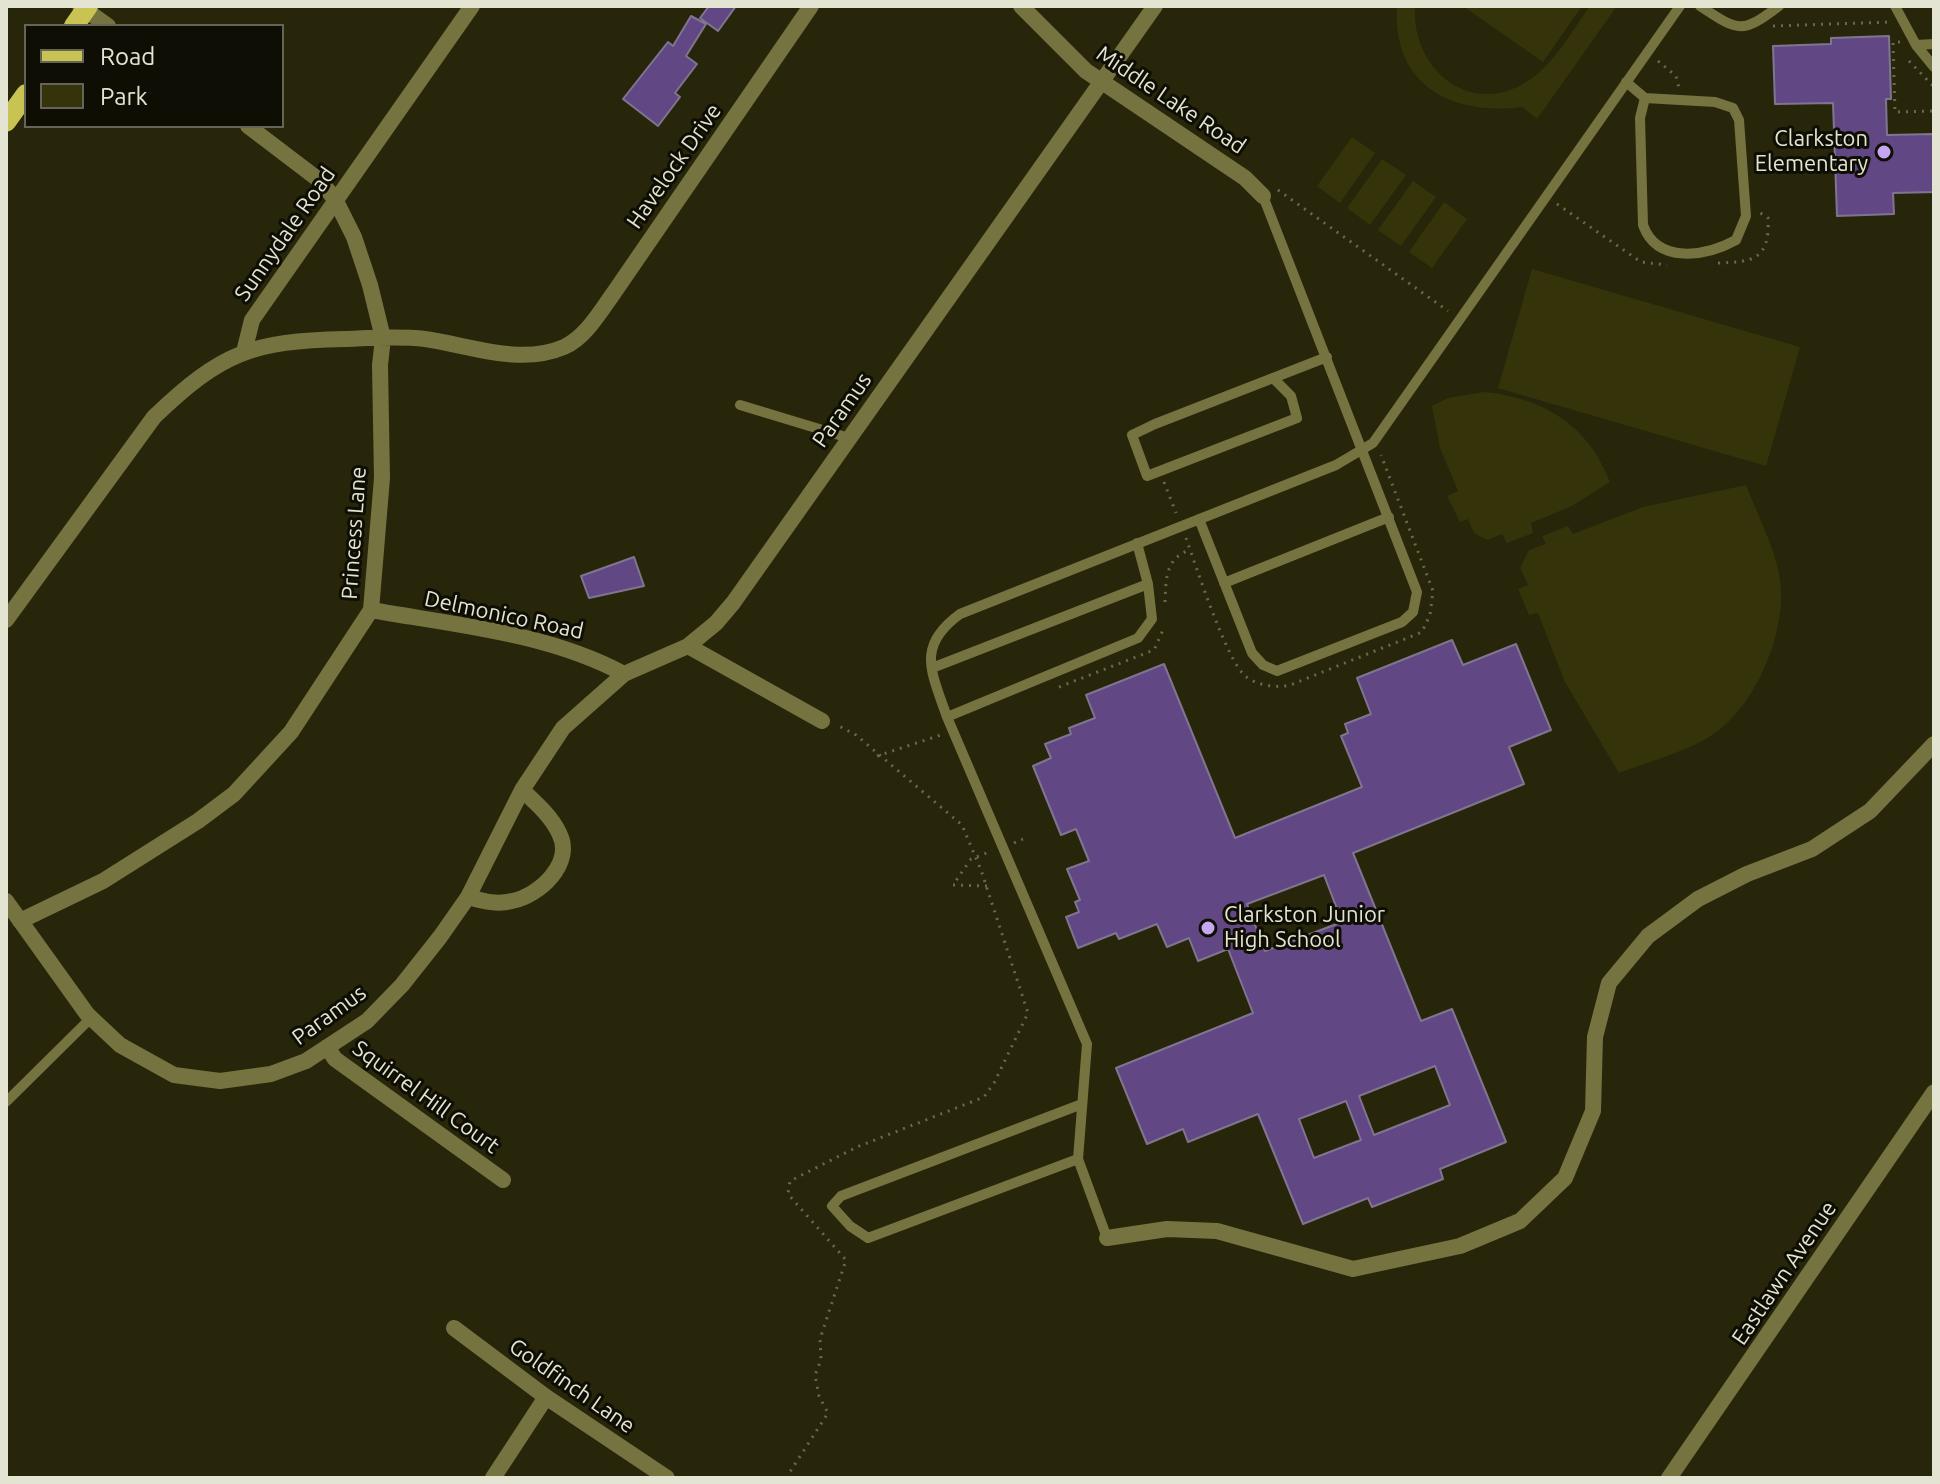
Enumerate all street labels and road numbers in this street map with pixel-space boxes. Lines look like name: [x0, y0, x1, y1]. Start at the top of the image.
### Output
street label: Middle Lake Road: [1091, 40, 1251, 160]
street label: Havelock Drive: [621, 98, 727, 234]
street label: Sunnydale Road: [229, 162, 341, 306]
street label: Paramus: [807, 368, 877, 452]
street label: Princess Lane: [336, 466, 372, 600]
street label: Delmonico Road: [422, 585, 586, 645]
street label: Paramus: [287, 979, 371, 1051]
street label: Squirrel Hill Court: [347, 1035, 505, 1159]
street label: Eastlawn Avenue: [1726, 1196, 1842, 1350]
street label: Goldfinch Lane: [504, 1333, 640, 1439]

